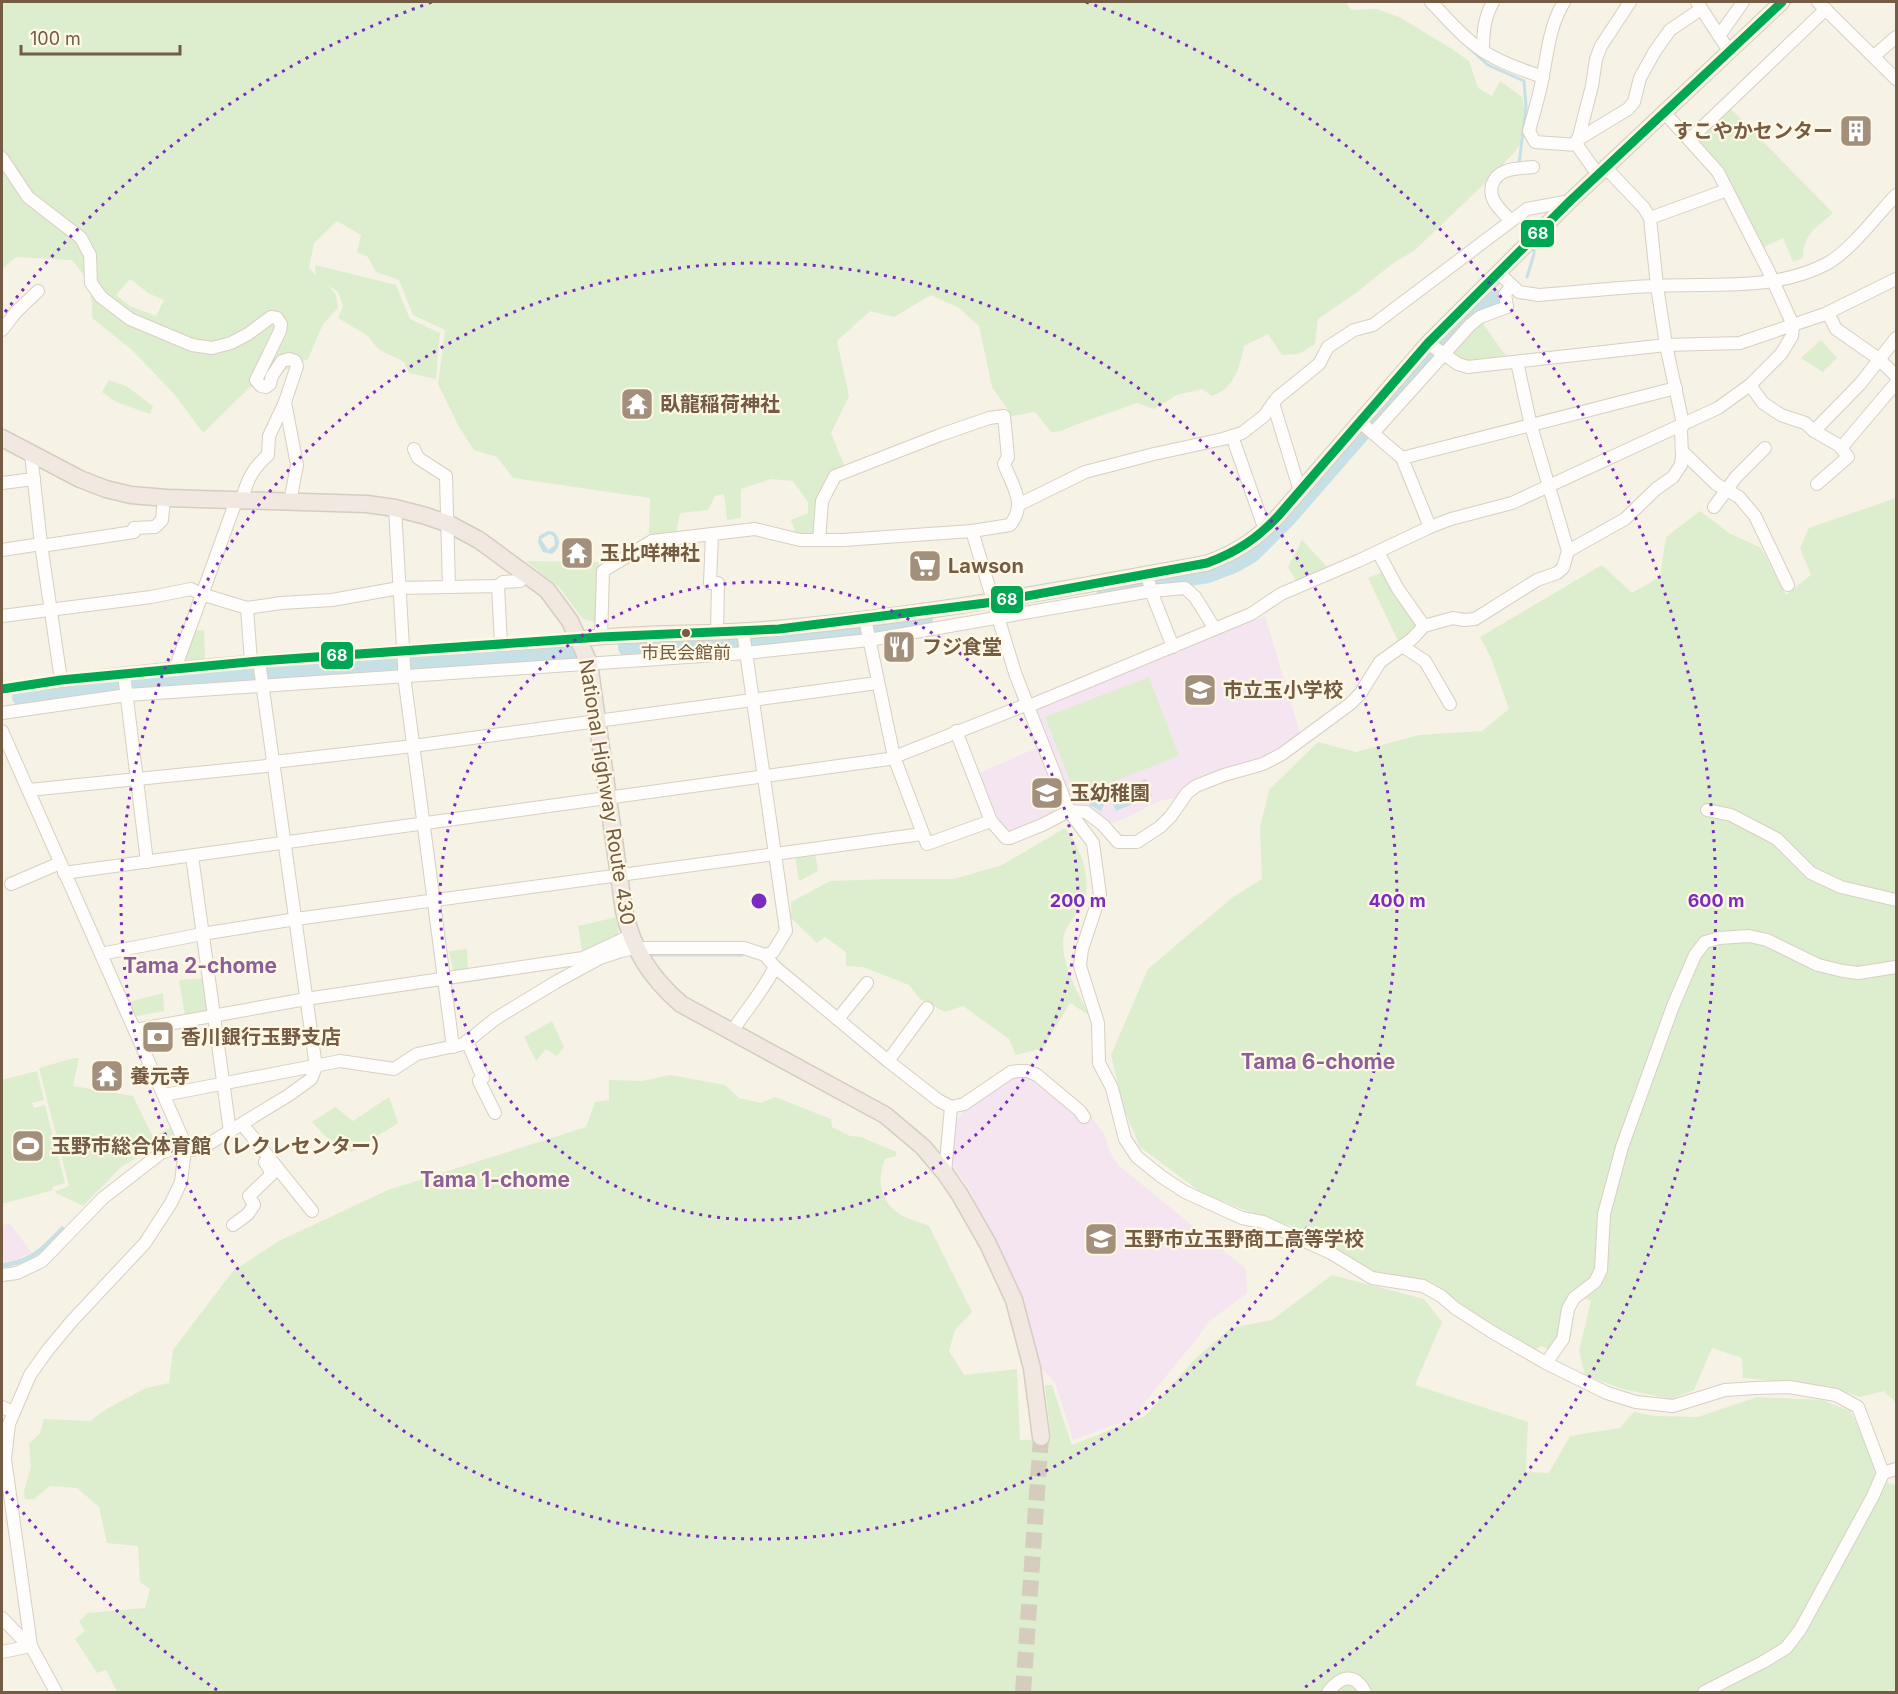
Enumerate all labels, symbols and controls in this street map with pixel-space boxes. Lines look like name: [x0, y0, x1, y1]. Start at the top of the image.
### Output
scale bar: [21, 18, 180, 56]
text: 100 m: [30, 28, 81, 49]
building icon: すこやかセンター: [1838, 113, 1874, 149]
place label: すこやかセンター: [1673, 119, 1833, 143]
line badge: 68: [1520, 219, 1555, 248]
text: 68: [1528, 223, 1548, 243]
temple icon: 臥龍稲荷神社: [619, 386, 655, 422]
place label: 臥龍稲荷神社: [660, 392, 780, 416]
temple icon: 玉比咩神社: [559, 535, 595, 571]
place label: 玉比咩神社: [600, 541, 700, 565]
supermarket icon: Lawson: [907, 548, 943, 584]
place label: Lawson: [948, 554, 1024, 578]
line badge: 68: [990, 585, 1024, 614]
text: 68: [997, 589, 1017, 609]
marker: 市民会館前: [680, 627, 692, 639]
restaurant icon: フジ食堂: [881, 629, 917, 665]
place label: フジ食堂: [922, 635, 1002, 659]
line badge: 68: [320, 641, 354, 670]
place label: 市民会館前: [641, 642, 731, 663]
text: 68: [327, 645, 347, 665]
street label: National Highway Route 430: [574, 657, 640, 927]
school or university icon: 市立玉小学校: [1182, 672, 1218, 708]
place label: 市立玉小学校: [1223, 678, 1343, 702]
school or university icon: 玉幼稚園: [1029, 775, 1065, 811]
place label: 玉幼稚園: [1070, 781, 1150, 805]
text: 200 m: [1050, 890, 1106, 911]
text: 400 m: [1368, 890, 1426, 911]
text: 600 m: [1688, 890, 1744, 911]
centre of rings: [749, 891, 769, 911]
district label: Tama 2-chome: [123, 953, 277, 978]
bank icon: 香川銀行玉野支店: [140, 1019, 176, 1055]
place label: 香川銀行玉野支店: [181, 1025, 341, 1049]
district label: Tama 6-chome: [1241, 1049, 1395, 1074]
temple icon: 養元寺: [89, 1058, 125, 1094]
place label: 養元寺: [130, 1064, 190, 1088]
sports icon: 玉野市総合体育館（レクレセンター）: [10, 1128, 46, 1164]
place label: 玉野市総合体育館（レクレセンター）: [51, 1134, 391, 1158]
district label: Tama 1-chome: [420, 1167, 570, 1192]
school or university icon: 玉野市立玉野商工高等学校: [1083, 1221, 1119, 1257]
place label: 玉野市立玉野商工高等学校: [1124, 1227, 1364, 1251]

